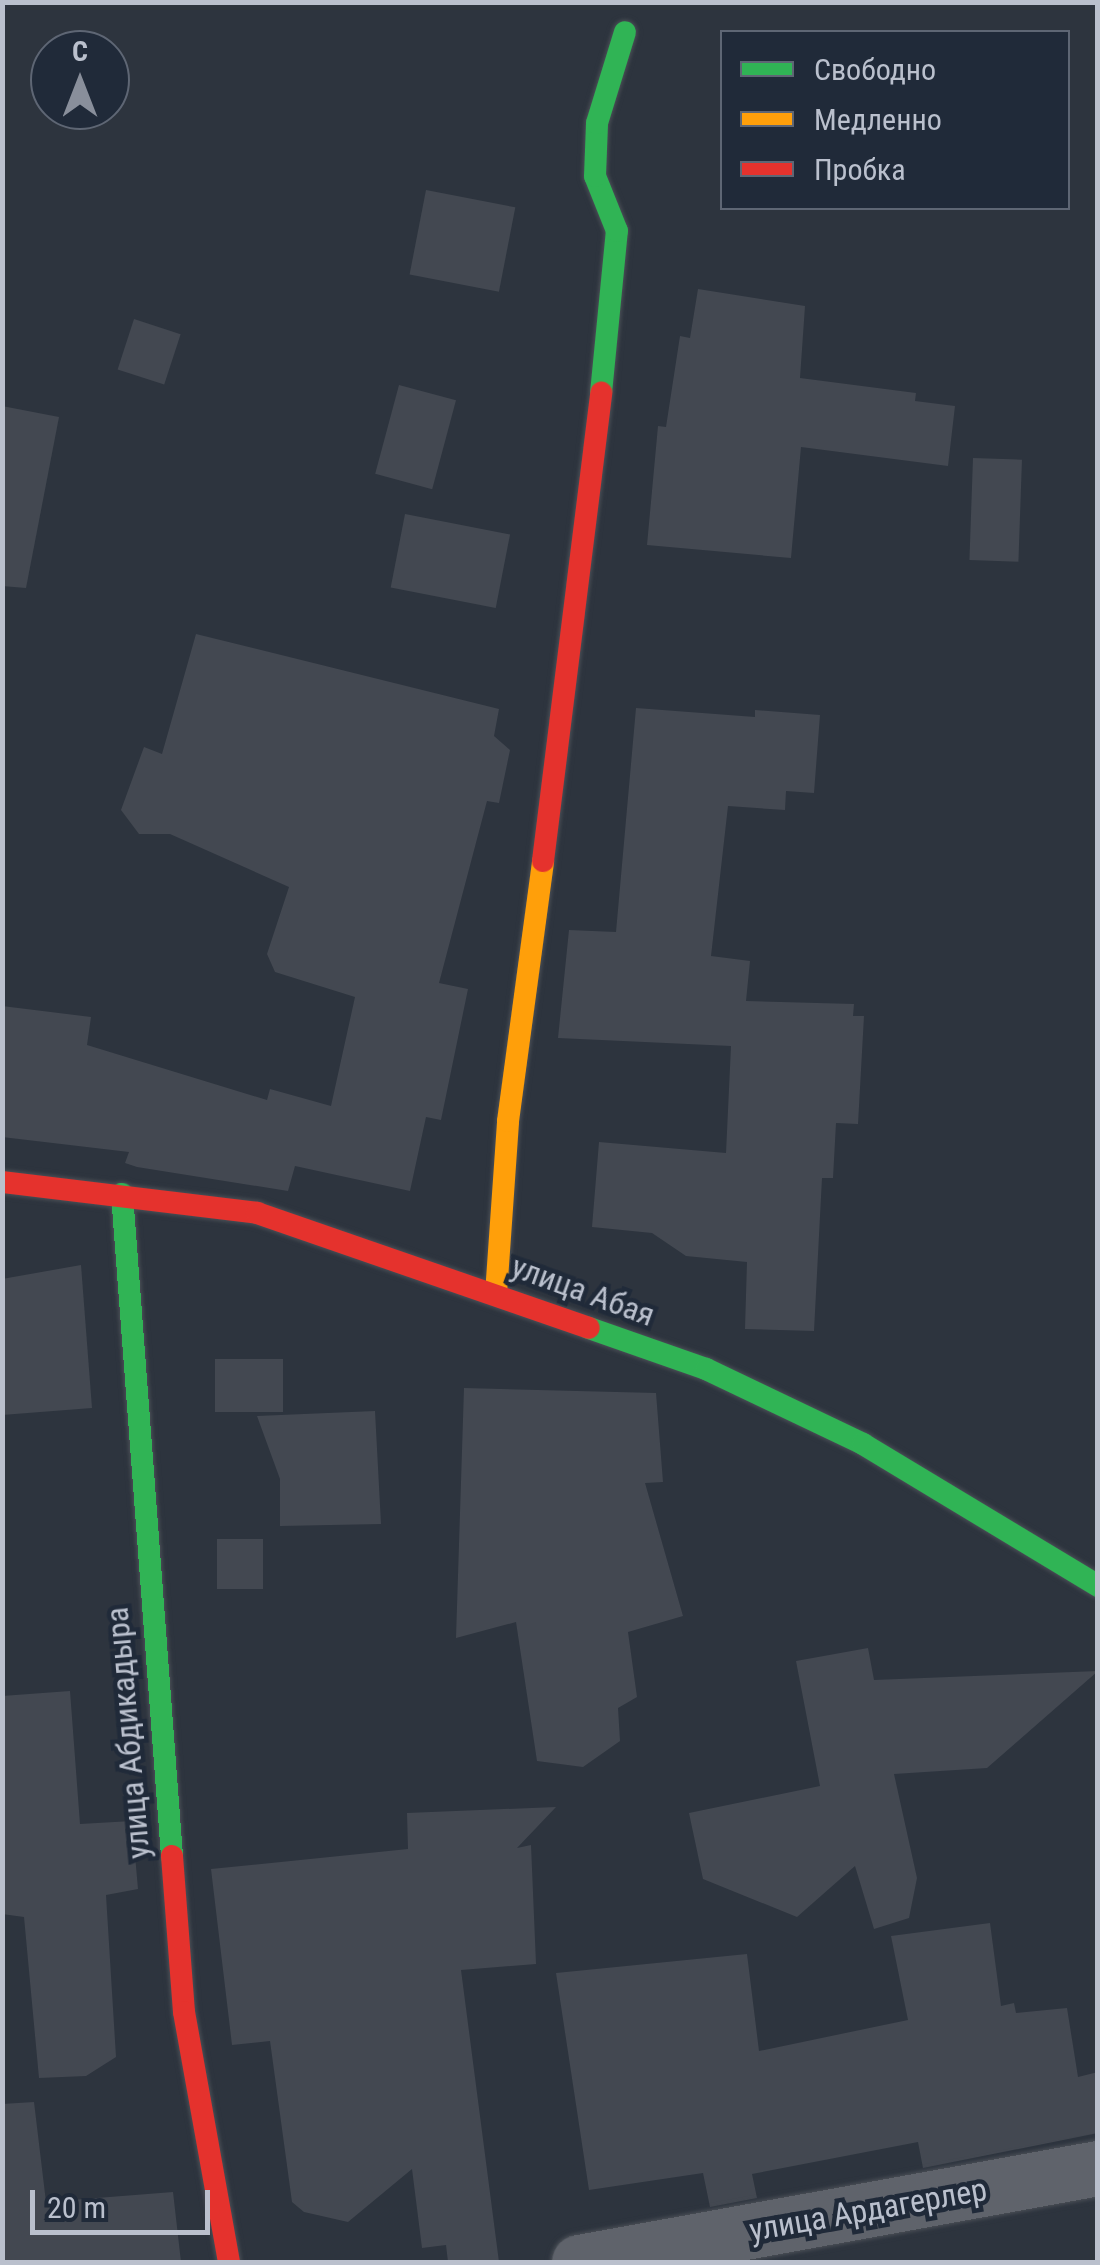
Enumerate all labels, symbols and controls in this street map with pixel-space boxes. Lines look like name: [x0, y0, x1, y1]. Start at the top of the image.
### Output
north arrow: [30, 30, 130, 130]
legend: [720, 30, 1070, 210]
text: С: [72, 35, 88, 68]
text: Свободно: [814, 52, 936, 87]
text: Медленно: [814, 102, 942, 137]
text: Пробка: [814, 152, 906, 187]
street label: улица Абая: [506, 1247, 660, 1335]
street label: улица Абдикадыра: [98, 1605, 158, 1861]
scale bar: [35, 2170, 215, 2232]
street label: улица Ардагерлер: [746, 2170, 990, 2250]
text: 20 m: [47, 2190, 106, 2225]

